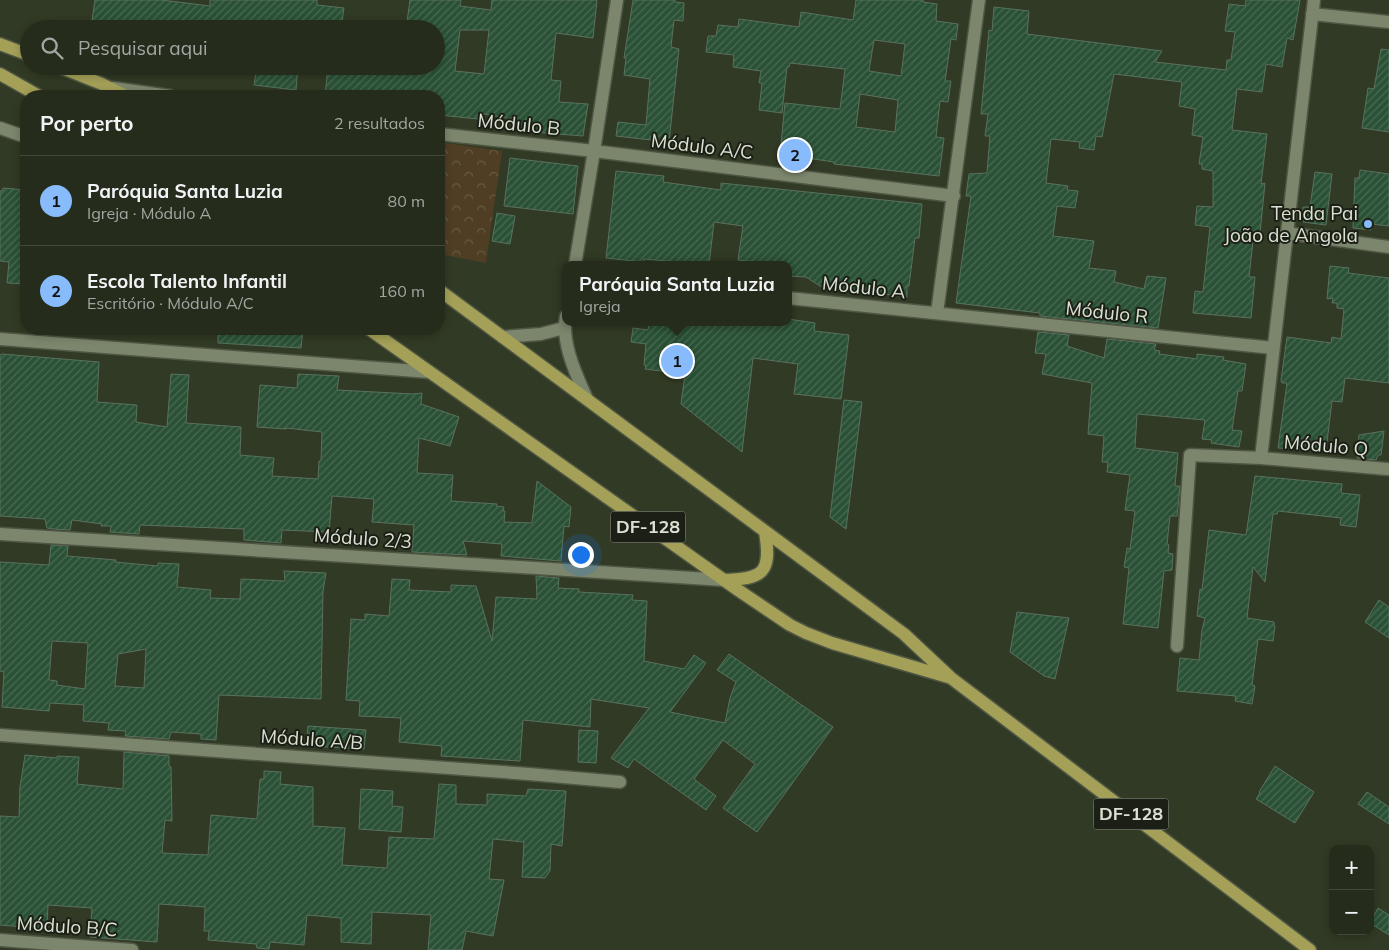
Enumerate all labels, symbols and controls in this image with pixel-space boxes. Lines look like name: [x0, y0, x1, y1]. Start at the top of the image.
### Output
search box: [20, 20, 445, 75]
icon: search: [38, 34, 66, 62]
text: Pesquisar aqui: [78, 36, 208, 60]
street label: Módulo B: [477, 108, 561, 140]
text: Por perto: [40, 110, 134, 136]
text: 2 resultados: [334, 113, 425, 133]
street label: Módulo A/C: [650, 128, 754, 164]
pin: 2: [779, 136, 811, 174]
text: Paróquia Santa Luzia: [87, 179, 283, 203]
text: 1: [51, 191, 61, 211]
text: 80 m: [388, 191, 425, 211]
place label: Tenda Pai João de Angola: [1224, 201, 1358, 247]
text: Igreja · Módulo A: [87, 203, 211, 223]
marker: Tenda Pai João de Angola: [1362, 218, 1374, 230]
popup: [562, 261, 792, 326]
text: Escola Talento Infantil: [87, 269, 287, 293]
street label: Módulo A: [821, 271, 907, 303]
text: Paróquia Santa Luzia: [579, 272, 775, 296]
text: 2: [51, 281, 61, 301]
text: 160 m: [378, 281, 425, 301]
text: Escritório · Módulo A/C: [87, 293, 254, 313]
text: Igreja: [579, 296, 621, 316]
street label: Módulo R: [1064, 296, 1150, 328]
pin: 1: [661, 342, 693, 380]
street label: Módulo Q: [1283, 429, 1369, 461]
road number: DF-128: [610, 512, 686, 542]
street label: Módulo 2/3: [313, 523, 413, 553]
your location: [568, 542, 594, 568]
street label: Módulo A/B: [260, 723, 364, 755]
road number: DF-128: [1094, 799, 1168, 830]
map controls: [1329, 845, 1374, 935]
button: +: [1329, 845, 1374, 890]
button: −: [1329, 890, 1374, 935]
street label: Módulo B/C: [16, 911, 118, 941]

